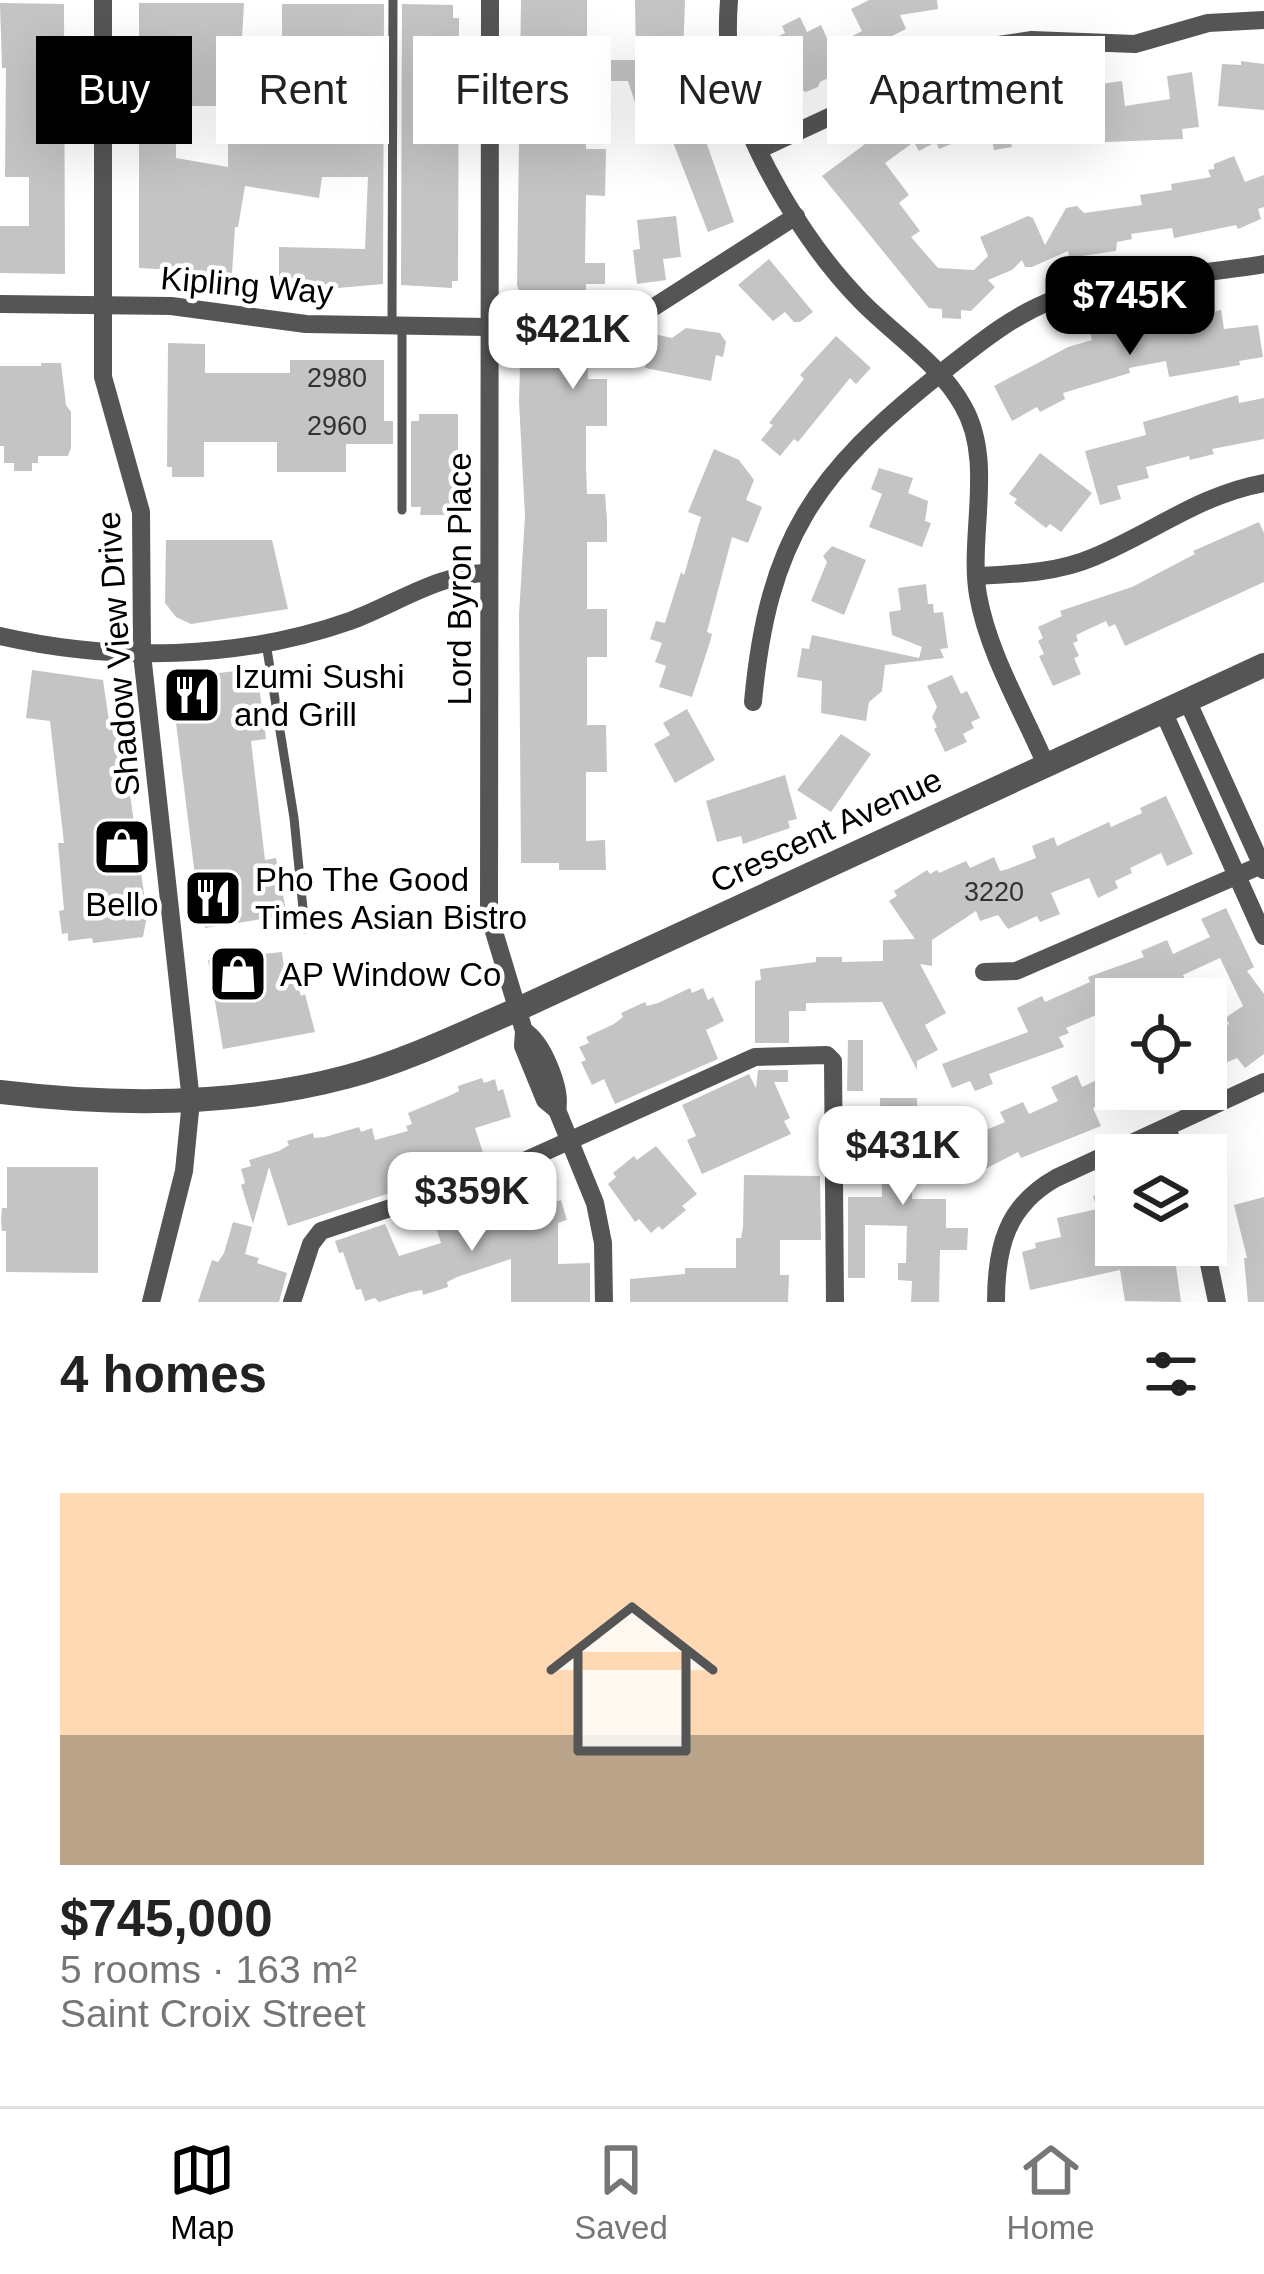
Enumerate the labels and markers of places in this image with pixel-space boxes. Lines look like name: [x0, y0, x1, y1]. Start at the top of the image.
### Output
pin: $745K: [1046, 256, 1214, 358]
pin: $421K: [489, 290, 657, 392]
place label: Izumi Sushi and Grill: [234, 658, 405, 733]
restaurant icon: Izumi Sushi and Grill: [161, 664, 223, 726]
shop icon: Bello: [91, 816, 153, 878]
place label: Pho The Good Times Asian Bistro: [255, 861, 527, 936]
restaurant icon: Pho The Good Times Asian Bistro: [182, 867, 244, 929]
place label: Bello: [85, 886, 159, 923]
shop icon: AP Window Co: [207, 943, 269, 1005]
place label: AP Window Co: [280, 956, 501, 993]
pin: $431K: [819, 1106, 987, 1208]
pin: $359K: [388, 1152, 556, 1254]

